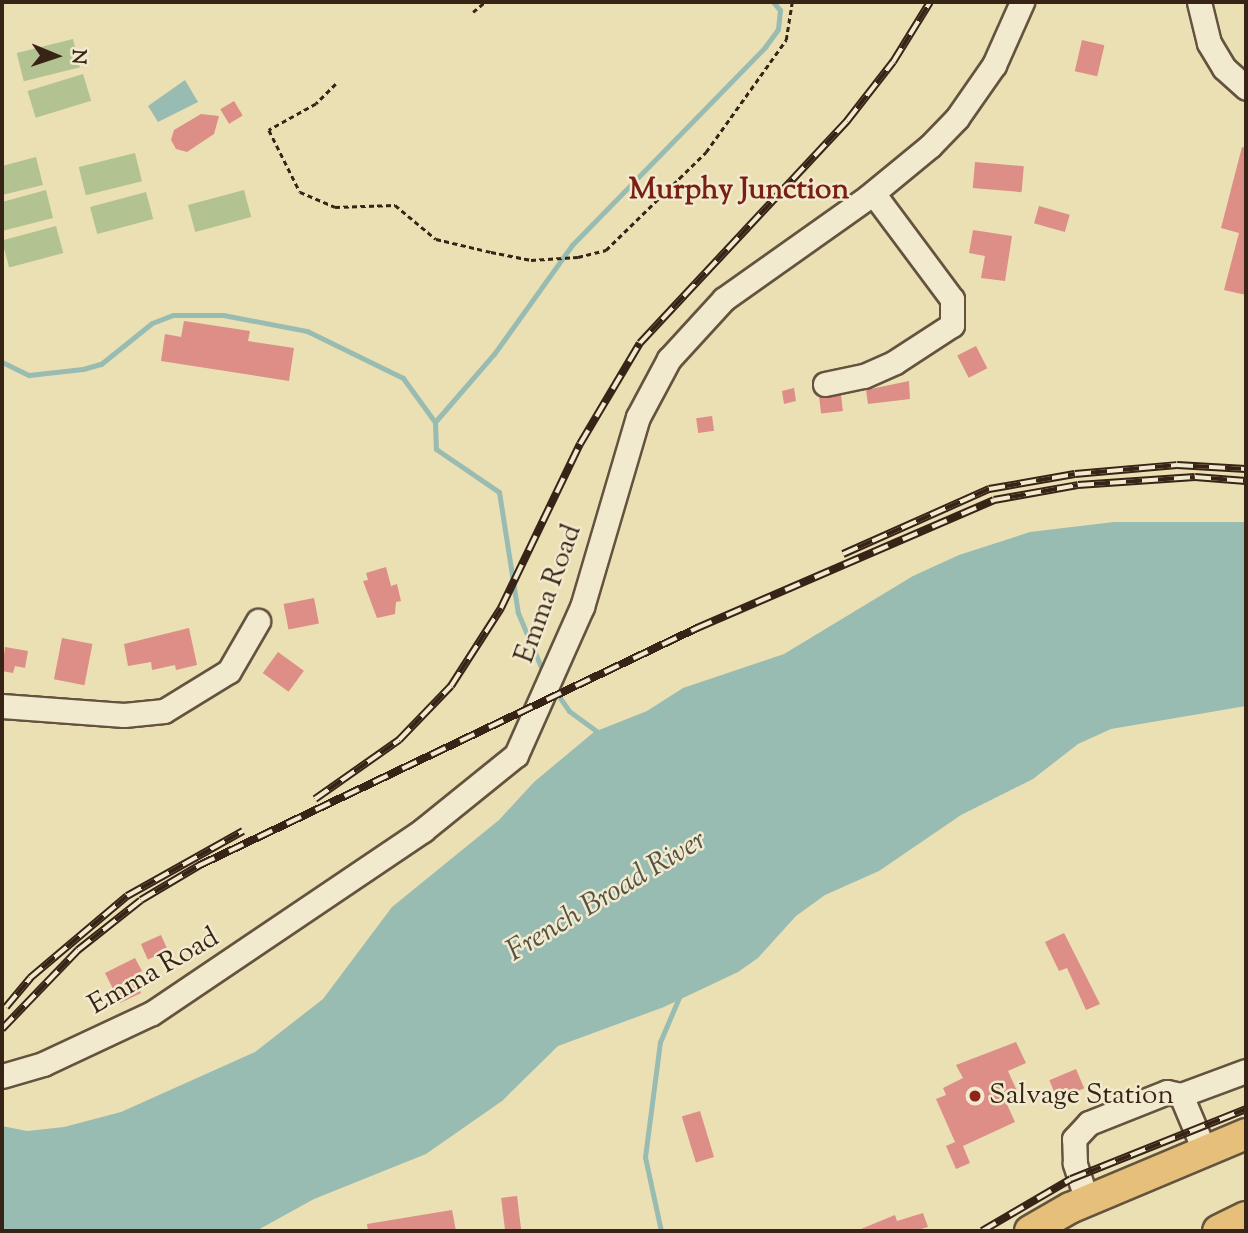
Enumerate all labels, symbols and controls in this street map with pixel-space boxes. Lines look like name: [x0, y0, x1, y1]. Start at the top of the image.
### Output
north arrow: [21, 21, 91, 91]
text: N: [64, 49, 91, 65]
district label: Murphy Junction: [629, 173, 849, 209]
street label: Emma Road: [508, 520, 590, 668]
water label: French Broad River: [501, 823, 713, 971]
street label: Emma Road: [83, 921, 225, 1023]
place label: Salvage Station: [989, 1079, 1174, 1113]
marker: Salvage Station: [967, 1088, 983, 1104]

